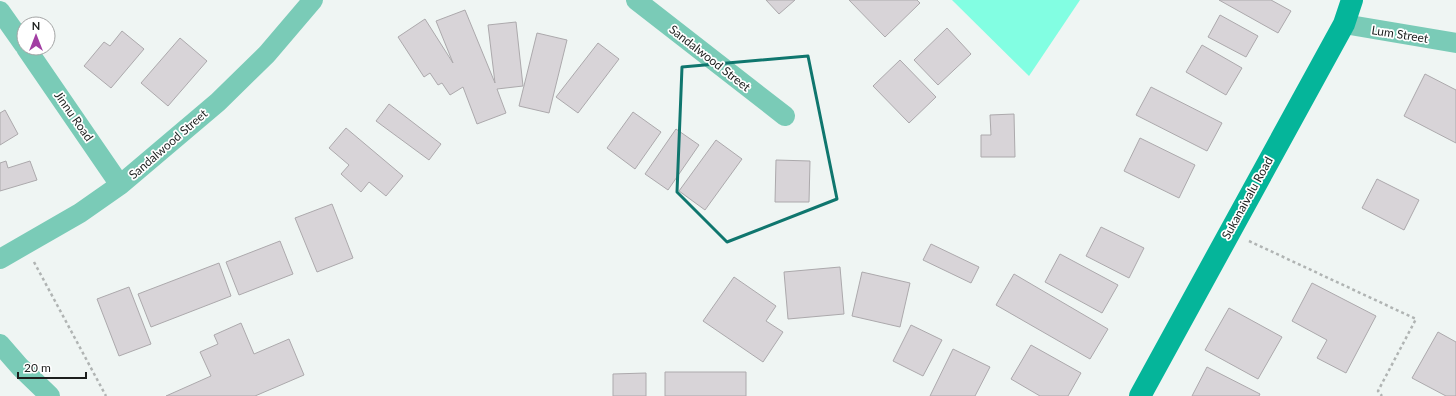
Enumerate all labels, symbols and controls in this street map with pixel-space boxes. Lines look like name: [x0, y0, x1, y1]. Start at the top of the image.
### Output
north arrow: [16, 16, 56, 56]
text: N: [32, 19, 40, 32]
street label: Sandalwood Street: [666, 22, 754, 95]
street label: Lum Street: [1371, 22, 1430, 46]
street label: Jinnu Road: [51, 88, 97, 144]
street label: Sandalwood Street: [126, 105, 211, 182]
street label: Sukanaivalu Road: [1218, 154, 1276, 242]
scale bar: [18, 354, 86, 380]
text: 20 m: [24, 360, 51, 375]

